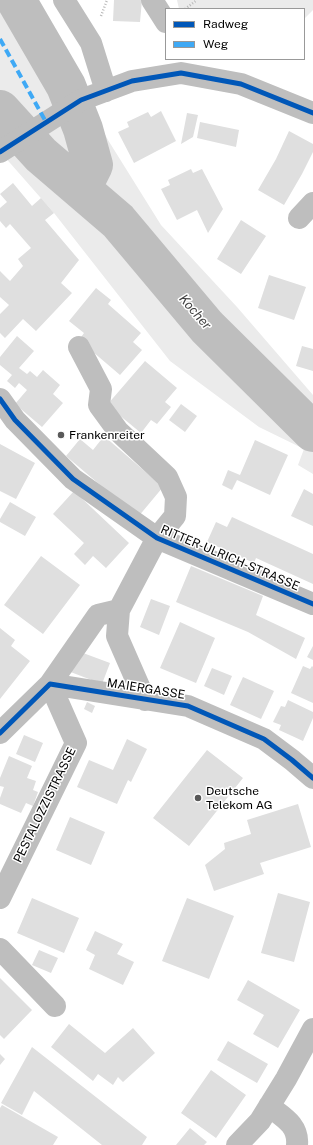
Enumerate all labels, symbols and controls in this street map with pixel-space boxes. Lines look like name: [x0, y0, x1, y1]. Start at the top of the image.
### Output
legend: [165, 8, 305, 60]
text: Radweg: [203, 17, 248, 31]
text: Weg: [203, 37, 228, 51]
water label: Kocher: [176, 291, 214, 333]
place label: Frankenreiter: [69, 428, 145, 442]
marker: Frankenreiter: [56, 430, 66, 440]
street label: RITTER-ULRICH-STRASSE: [158, 522, 302, 594]
street label: MAIERGASSE: [106, 676, 186, 702]
street label: PESTALOZZISTRASSE: [11, 745, 79, 865]
place label: Deutsche Telekom AG: [206, 784, 273, 812]
marker: Deutsche Telekom AG: [193, 793, 203, 803]

